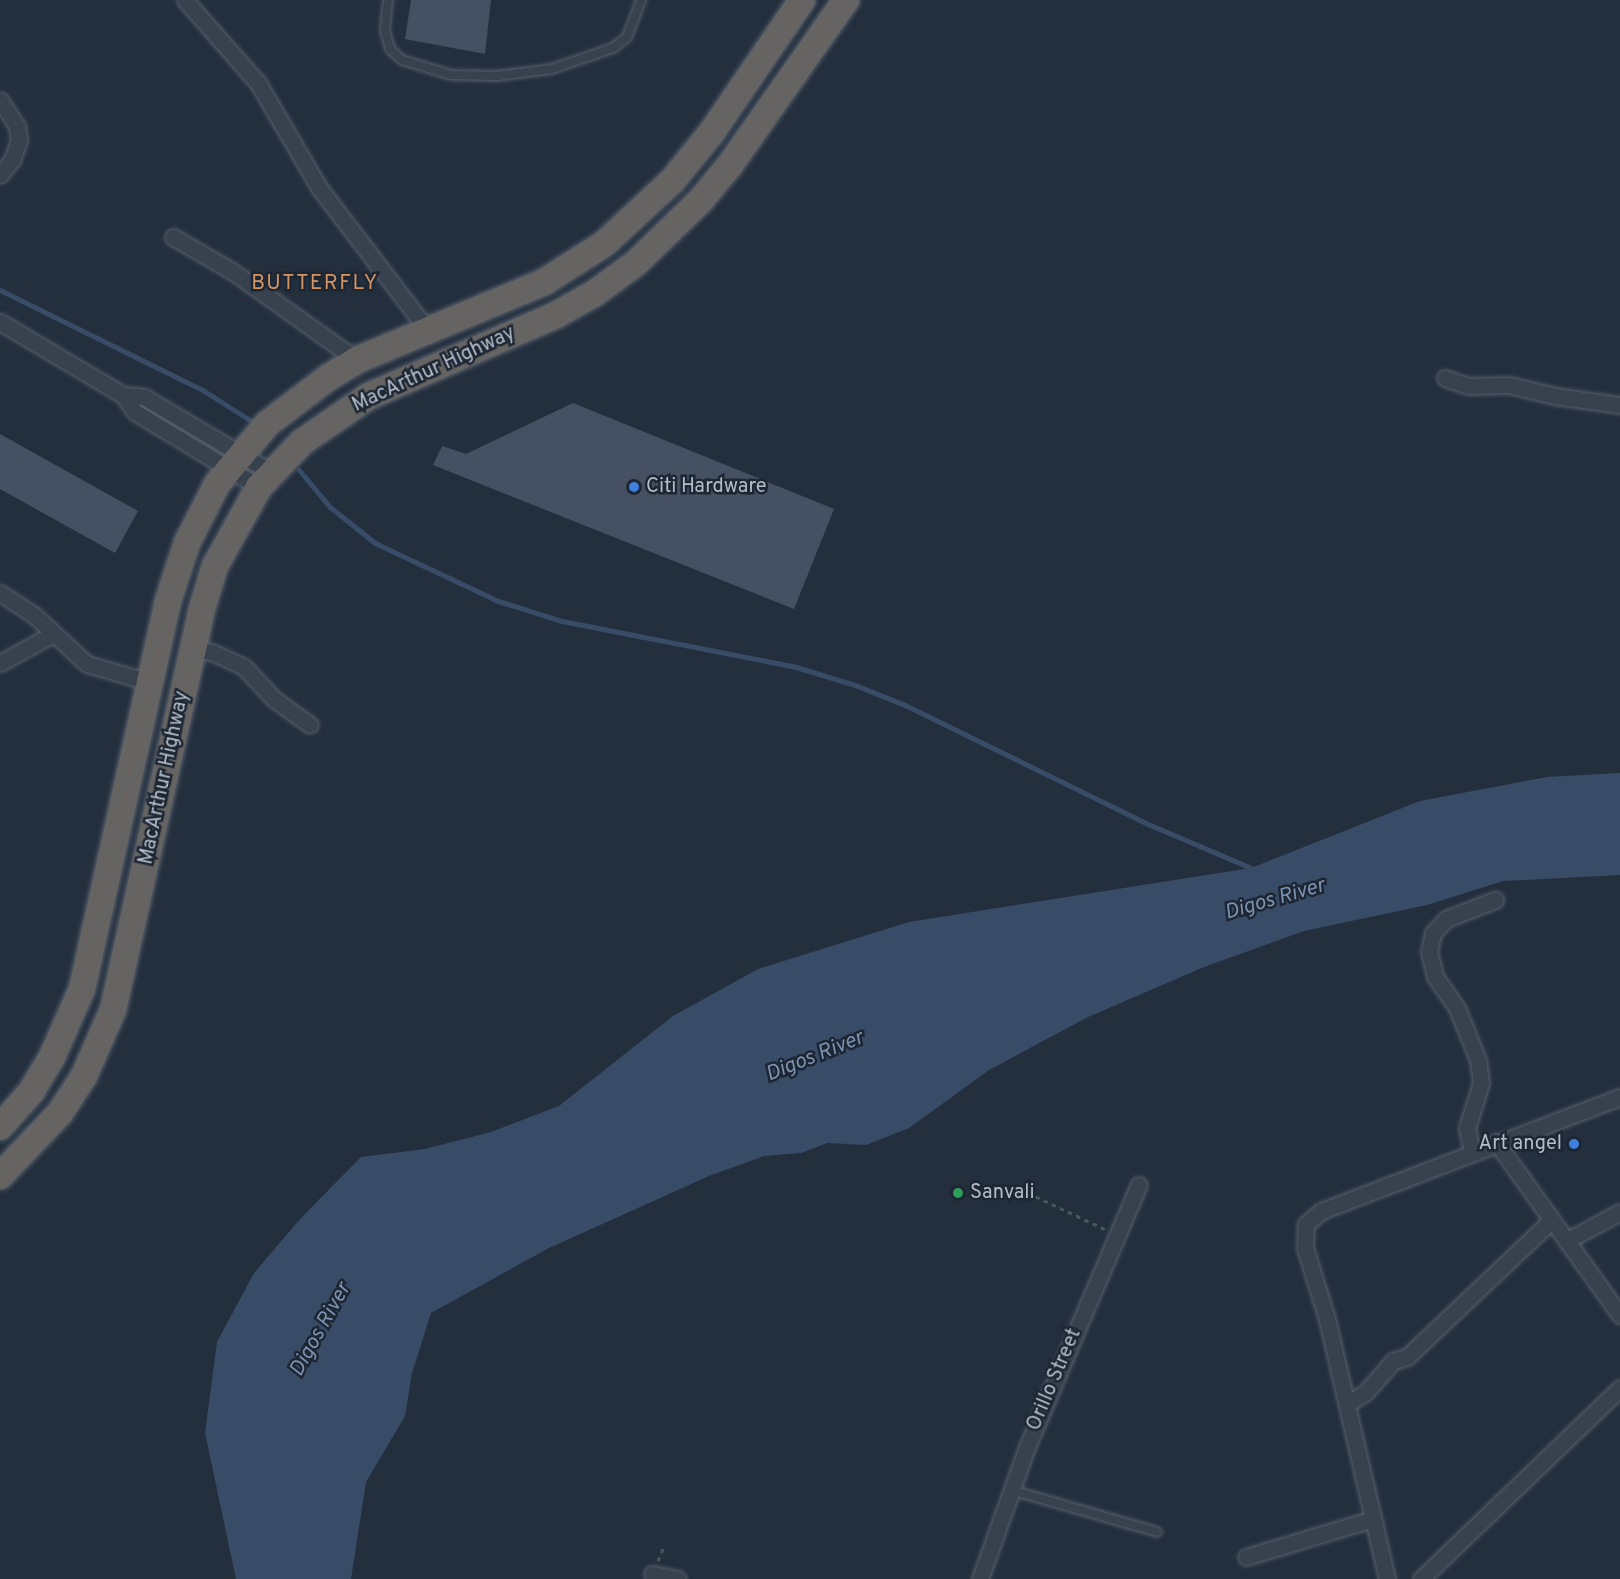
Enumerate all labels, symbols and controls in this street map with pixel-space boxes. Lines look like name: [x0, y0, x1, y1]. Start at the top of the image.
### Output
district label: BUTTERFLY: [251, 271, 379, 297]
street label: MacArthur Highway: [349, 322, 519, 418]
place label: Citi Hardware: [646, 475, 767, 499]
marker: Citi Hardware: [627, 480, 641, 494]
street label: MacArthur Highway: [135, 689, 195, 867]
water label: Digos River: [1222, 874, 1328, 926]
water label: Digos River: [762, 1026, 868, 1088]
place label: Art angel: [1479, 1132, 1562, 1156]
marker: Art angel: [1567, 1137, 1581, 1151]
place label: Sanvali: [970, 1181, 1035, 1205]
marker: Sanvali: [951, 1186, 965, 1200]
water label: Digos River: [285, 1279, 357, 1381]
street label: Orillo Street: [1023, 1325, 1087, 1435]

